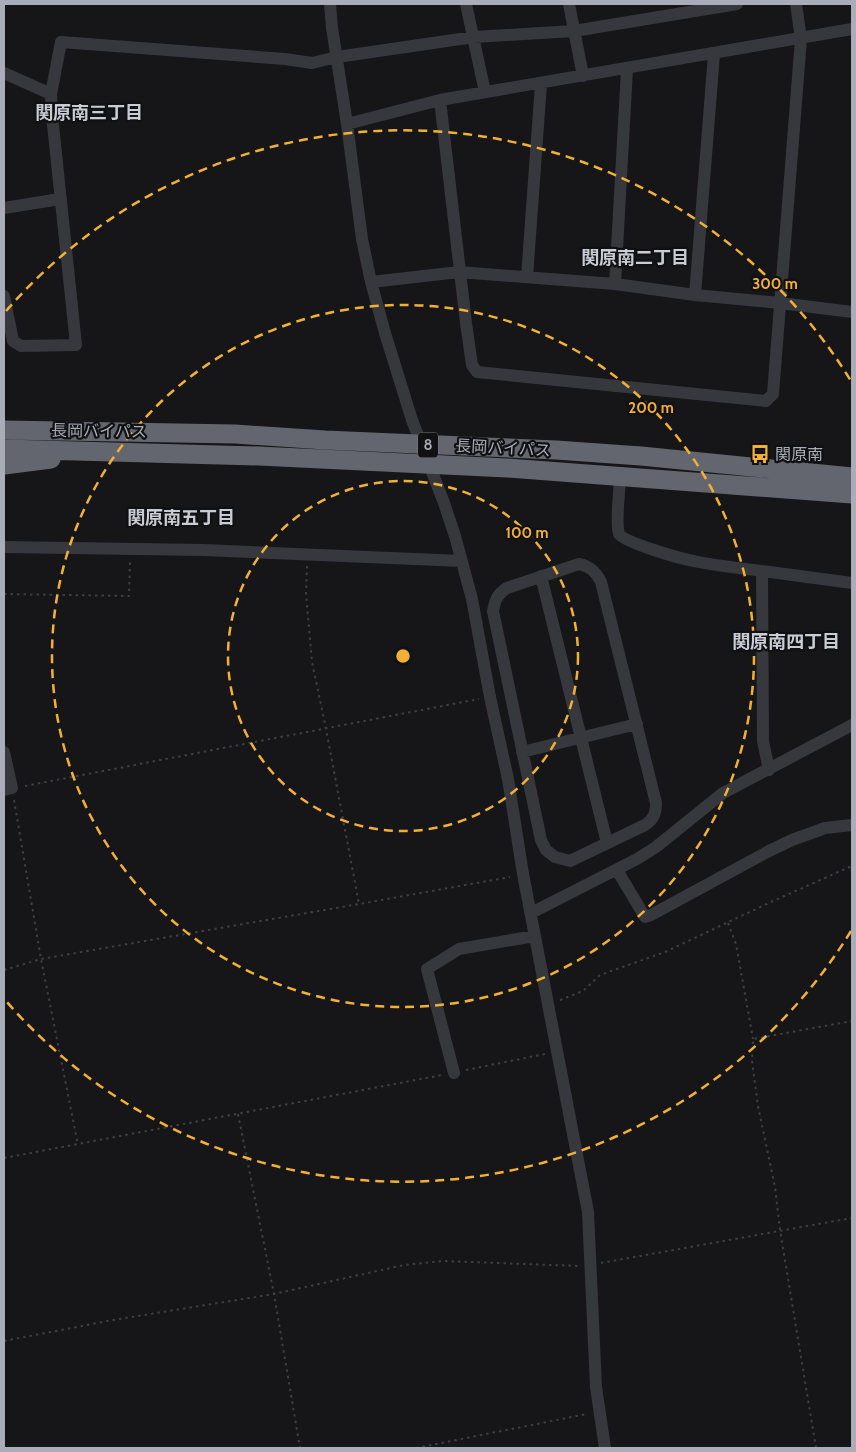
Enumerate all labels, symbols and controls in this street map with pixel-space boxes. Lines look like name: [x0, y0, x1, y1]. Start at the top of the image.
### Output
district label: 関原南三丁目: [35, 102, 143, 124]
district label: 関原南二丁目: [581, 247, 689, 269]
text: 300 m: [752, 275, 798, 293]
text: 200 m: [628, 399, 674, 417]
street label: 長岡バイパス: [51, 421, 147, 441]
road number: 8: [418, 432, 438, 458]
street label: 長岡バイパス: [455, 436, 551, 460]
bus stop icon: 関原南: [749, 443, 771, 465]
place label: 関原南: [775, 445, 823, 464]
district label: 関原南五丁目: [127, 507, 235, 529]
text: 100 m: [505, 524, 549, 542]
district label: 関原南四丁目: [732, 631, 840, 653]
centre of rings: [394, 647, 412, 665]

